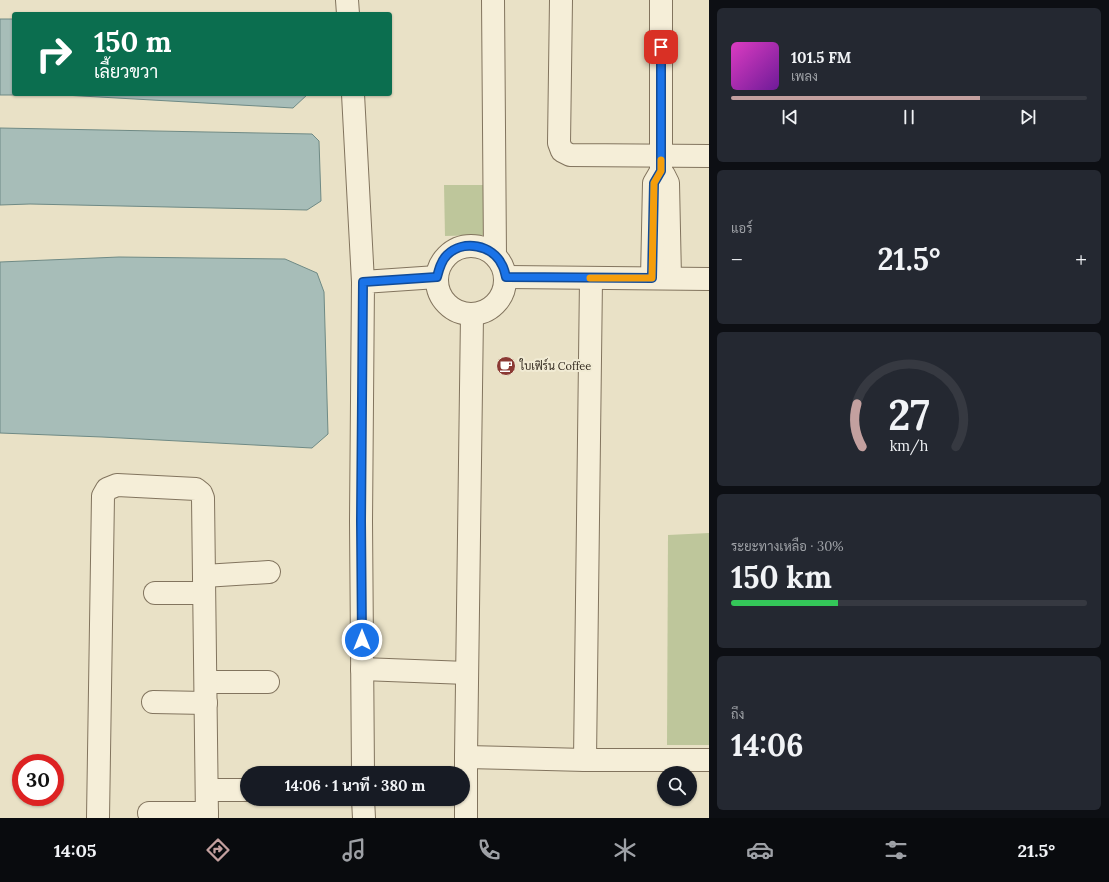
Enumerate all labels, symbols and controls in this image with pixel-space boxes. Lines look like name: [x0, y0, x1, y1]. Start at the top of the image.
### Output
text: 150 m: [94, 24, 171, 60]
icon: right: [28, 28, 80, 80]
pin: [644, 30, 678, 64]
icon: arrive: [650, 36, 672, 58]
text: 101.5 FM: [791, 48, 851, 67]
text: เลี้ยวขวา: [94, 60, 158, 83]
text: เพลง: [791, 68, 818, 85]
icon: previous: [779, 106, 801, 128]
icon: pause: [898, 106, 920, 128]
icon: next: [1017, 106, 1039, 128]
text: แอร์: [731, 220, 752, 237]
text: 21.5°: [878, 240, 940, 278]
text: −: [731, 245, 743, 273]
text: +: [1075, 245, 1087, 273]
cafe icon: ใบเฟิร์น Coffee: [495, 355, 517, 377]
place label: ใบเฟิร์น Coffee: [519, 358, 591, 373]
text: 27: [888, 388, 930, 441]
text: km/h: [890, 437, 929, 456]
text: ระยะทางเหลือ · 30%: [731, 538, 844, 555]
text: 150 km: [731, 558, 832, 596]
position arrow: [341, 619, 383, 661]
text: ถึง: [731, 706, 744, 723]
text: 14:06: [731, 726, 803, 764]
speed limit sign: 30: [12, 754, 64, 806]
map controls: [657, 766, 697, 806]
button: search: [657, 766, 697, 806]
text: 14:06 · 1 นาที · 380 m: [285, 776, 425, 795]
icon: directions: [204, 836, 232, 864]
icon: music: [340, 836, 368, 864]
icon: phone: [475, 836, 503, 864]
icon: climate: [611, 836, 639, 864]
icon: car: [746, 836, 774, 864]
icon: filters: [882, 836, 910, 864]
text: 14:05: [54, 839, 97, 862]
text: 21.5°: [1017, 839, 1055, 862]

